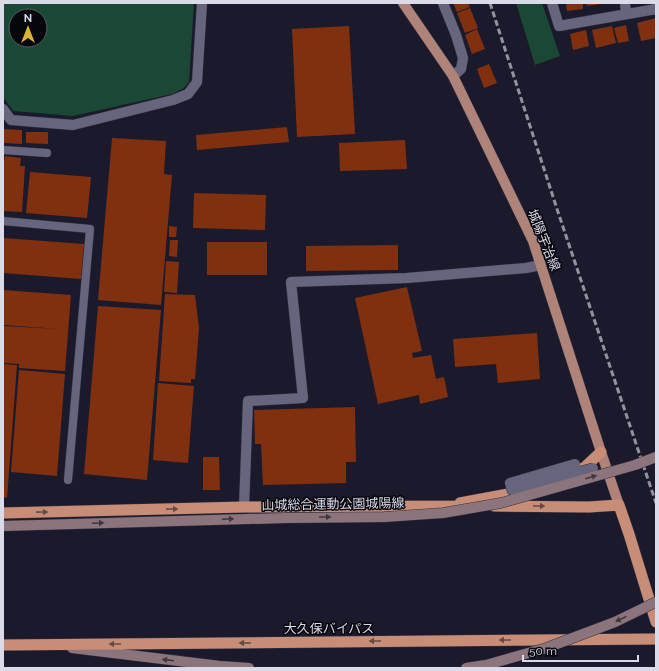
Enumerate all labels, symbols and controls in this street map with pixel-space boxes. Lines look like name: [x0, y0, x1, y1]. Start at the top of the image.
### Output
north arrow: [8, 8, 48, 48]
text: N: [24, 12, 32, 25]
street label: 城陽宇治線: [525, 207, 563, 273]
one-way arrow: [585, 474, 597, 480]
street label: 山城総合運動公園城陽線: [261, 495, 405, 513]
one-way arrow: [533, 503, 546, 509]
one-way arrow: [166, 506, 179, 512]
one-way arrow: [36, 509, 49, 515]
one-way arrow: [319, 514, 332, 520]
one-way arrow: [222, 516, 235, 522]
one-way arrow: [92, 520, 105, 526]
one-way arrow: [615, 616, 627, 623]
street label: 大久保バイパス: [284, 621, 374, 636]
one-way arrow: [498, 637, 511, 643]
scale bar: [523, 637, 638, 663]
one-way arrow: [368, 638, 381, 644]
one-way arrow: [239, 639, 251, 646]
one-way arrow: [108, 641, 121, 647]
text: 50 m: [529, 644, 557, 658]
one-way arrow: [162, 656, 174, 663]

